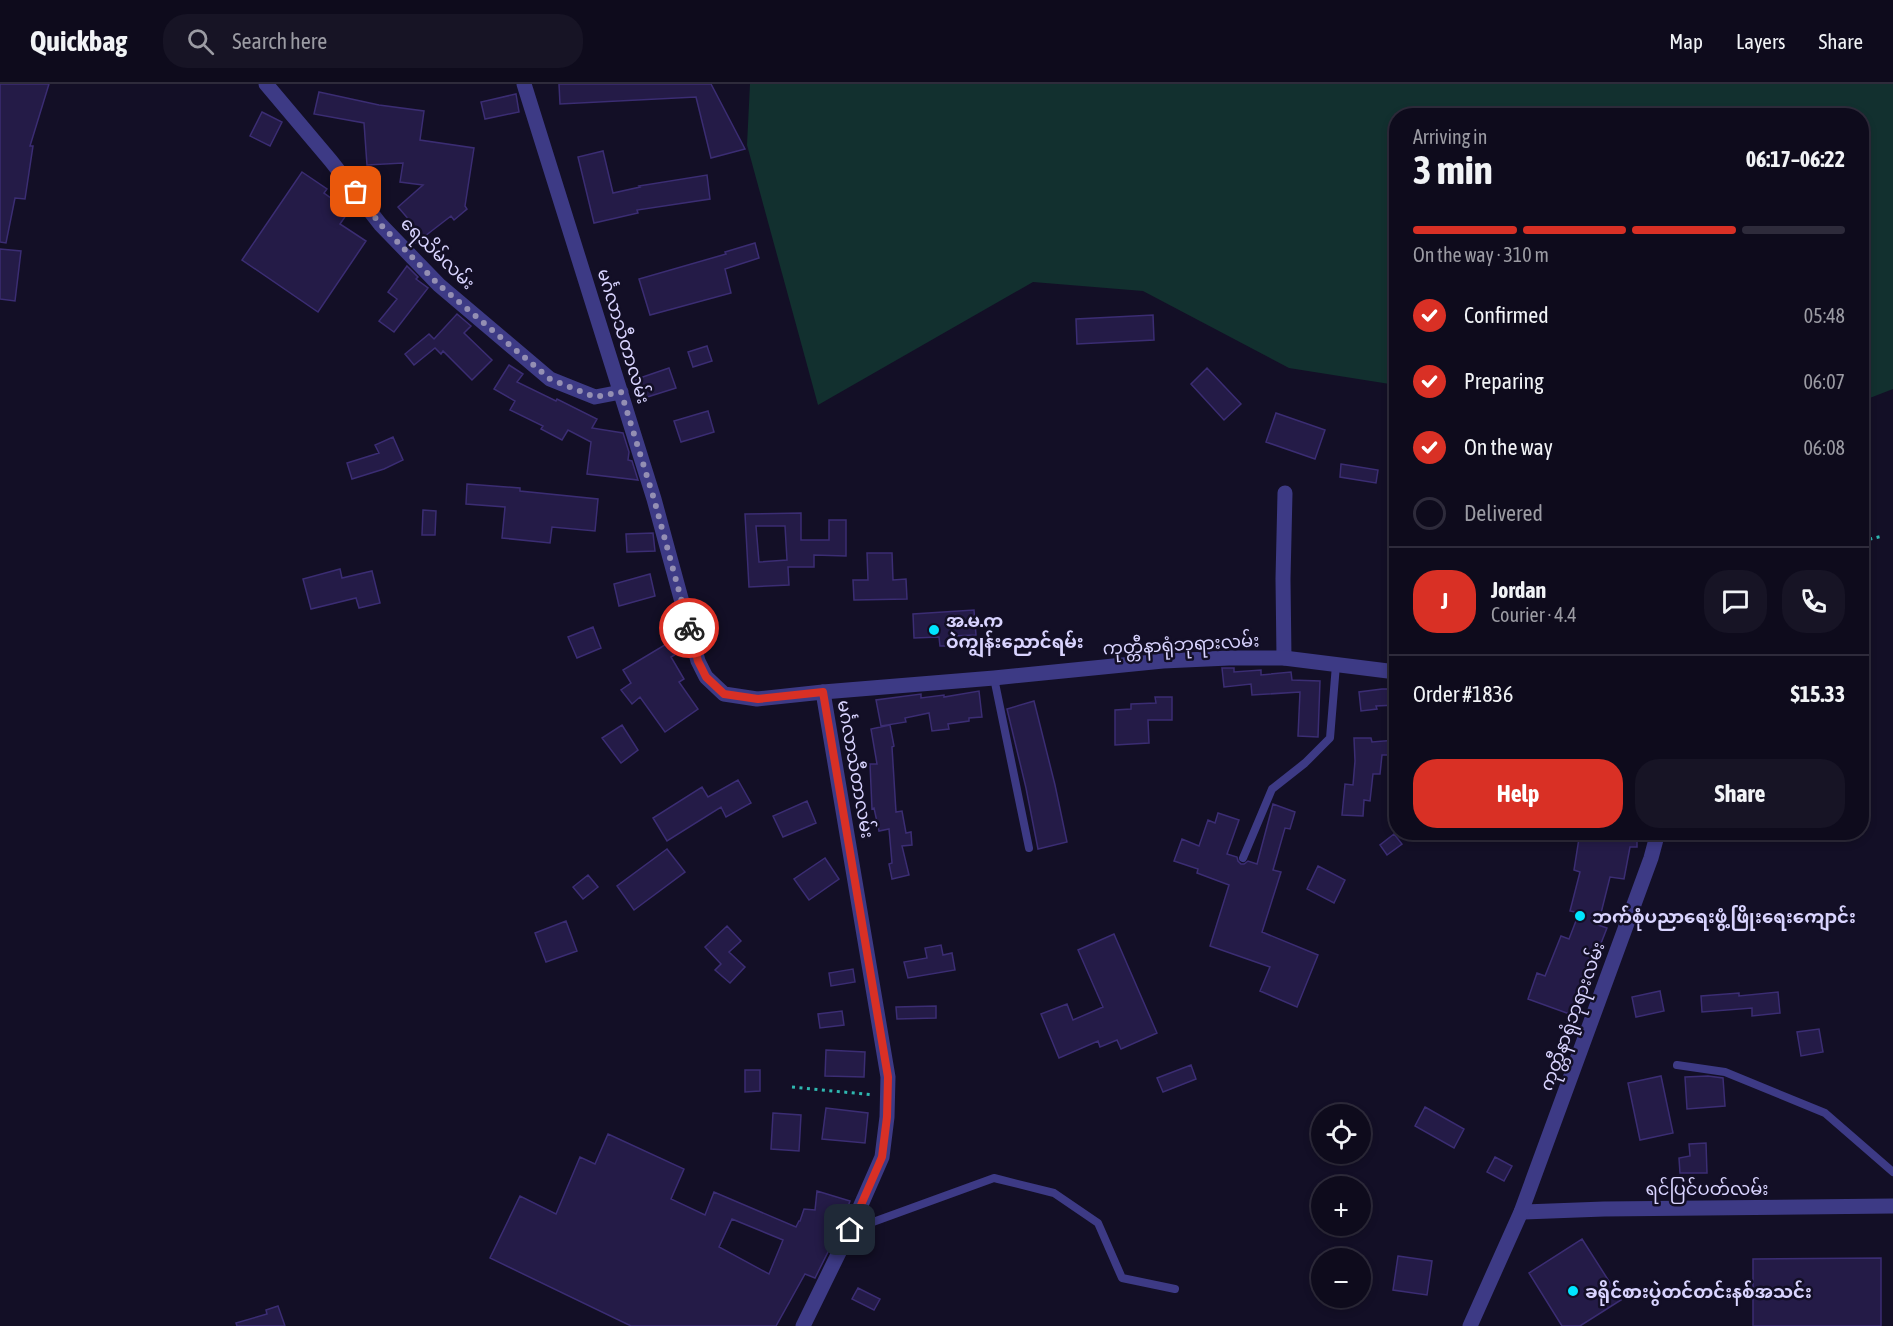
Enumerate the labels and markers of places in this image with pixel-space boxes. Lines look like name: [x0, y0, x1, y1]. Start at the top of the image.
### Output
pin: [330, 166, 381, 217]
place label: အ.မ.က ဝဲကျွန်းညောင်ရမ်း: [946, 610, 1084, 658]
marker: အ.မ.က ဝဲကျွန်းညောင်ရမ်း: [927, 623, 941, 637]
place label: ဘက်စုံပညာရေးဖွံ့ဖြိုးရေးကျောင်း: [1592, 905, 1856, 932]
marker: ဘက်စုံပညာရေးဖွံ့ဖြိုးရေးကျောင်း: [1573, 909, 1587, 923]
pin: [824, 1204, 875, 1255]
place label: ခရိုင်စားပွဲတင်တင်းနစ်အသင်း: [1585, 1280, 1812, 1306]
marker: ခရိုင်စားပွဲတင်တင်းနစ်အသင်း: [1566, 1284, 1580, 1298]

